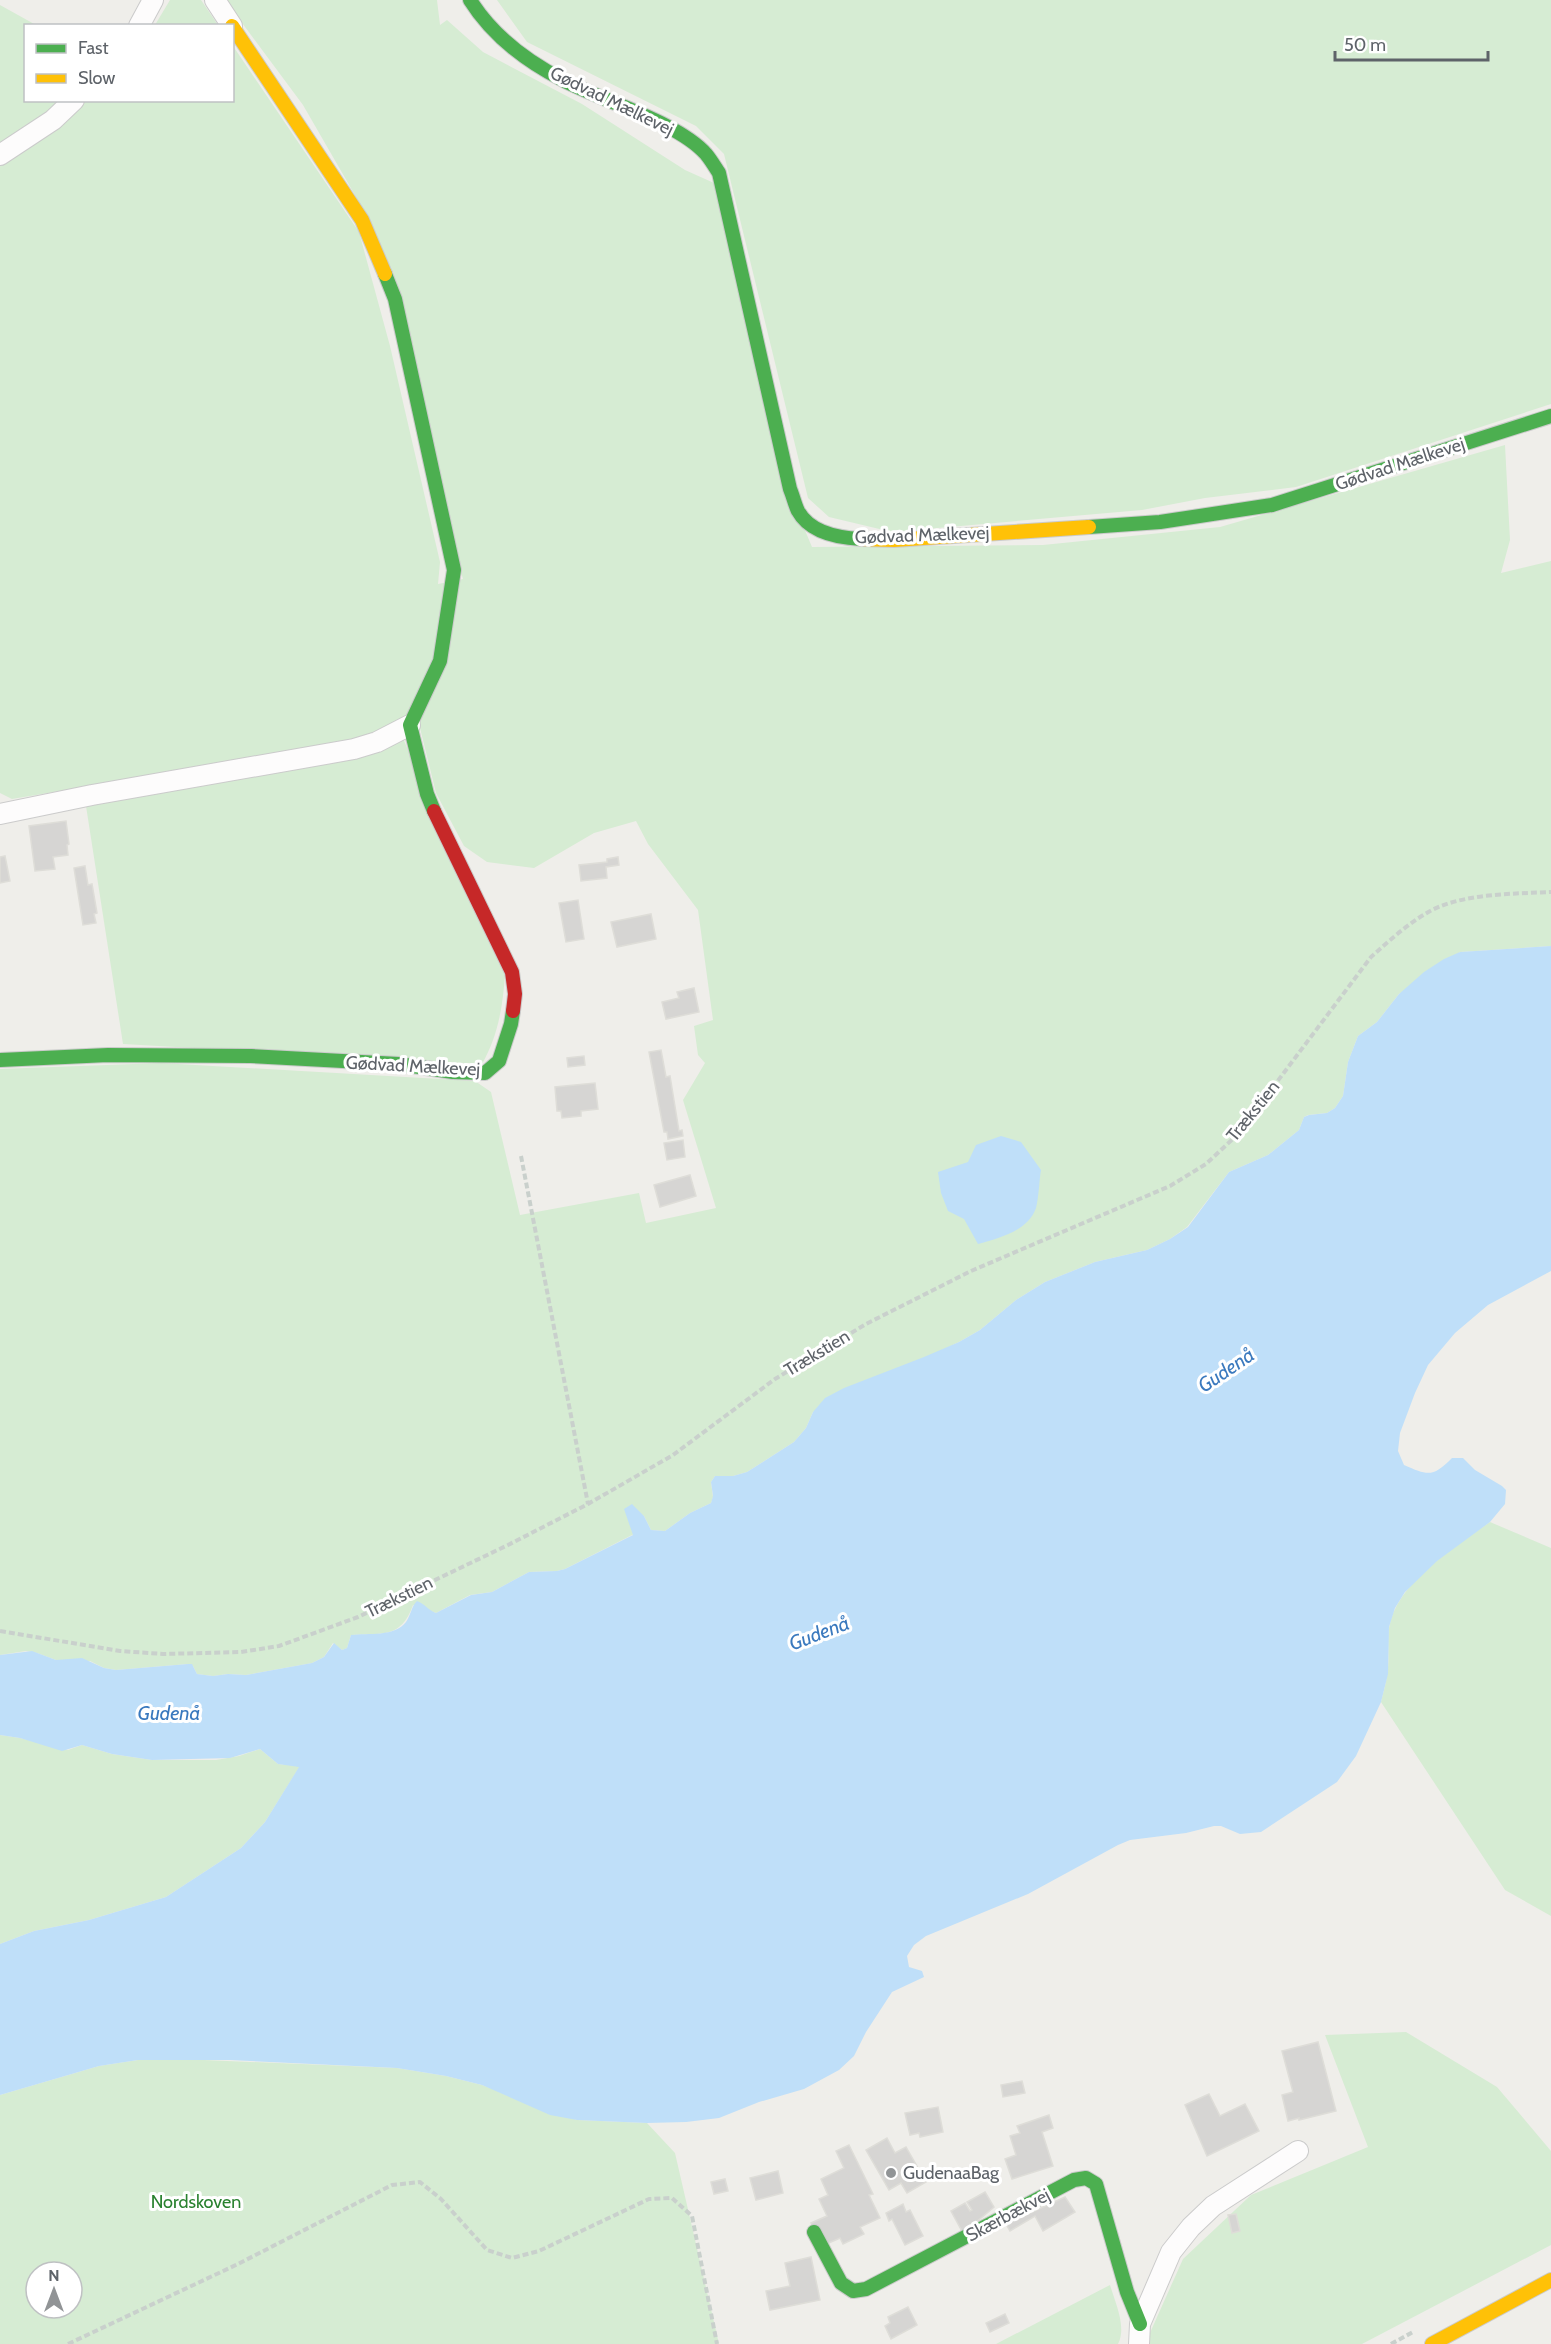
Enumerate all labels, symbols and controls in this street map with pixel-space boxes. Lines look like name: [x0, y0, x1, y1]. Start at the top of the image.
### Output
legend: [24, 24, 234, 102]
scale bar: [1335, 24, 1488, 62]
text: 50 m: [1344, 34, 1386, 56]
text: Fast: [78, 37, 109, 59]
street label: Gødvad Mælkevej: [547, 62, 677, 140]
text: Slow: [78, 67, 115, 89]
street label: Gødvad Mælkevej: [1333, 433, 1467, 495]
street label: Gødvad Mælkevej: [854, 522, 990, 548]
street label: Gødvad Mælkevej: [345, 1051, 481, 1081]
street label: Trækstien: [1222, 1076, 1284, 1146]
street label: Trækstien: [780, 1325, 854, 1381]
water label: Gudenå: [1193, 1342, 1259, 1398]
street label: Trækstien: [362, 1571, 436, 1623]
water label: Gudenå: [785, 1611, 853, 1655]
water label: Gudenå: [138, 1701, 200, 1725]
place label: GudenaaBag: [903, 2162, 1000, 2184]
marker: GudenaaBag: [884, 2166, 898, 2180]
street label: Skærbækvej: [962, 2184, 1054, 2246]
park label: Nordskoven: [151, 2191, 241, 2213]
north arrow: [24, 2260, 84, 2320]
text: N: [48, 2266, 60, 2285]

